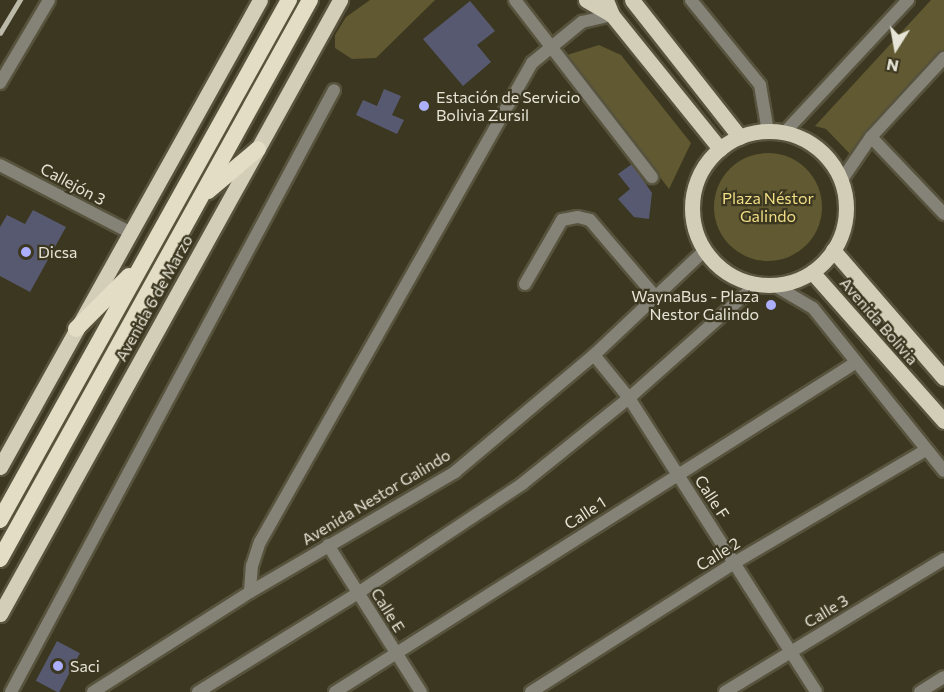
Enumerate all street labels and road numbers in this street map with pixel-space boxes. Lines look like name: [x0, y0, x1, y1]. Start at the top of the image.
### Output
street label: Callejón 3: [37, 159, 109, 209]
street label: Avenida 6 de Marzo: [111, 231, 197, 365]
street label: Avenida Bolivia: [836, 273, 922, 369]
street label: Avenida Nestor Galindo: [298, 445, 454, 549]
street label: Calle F: [691, 472, 733, 522]
street label: Calle 1: [561, 492, 609, 534]
street label: Calle 2: [693, 533, 743, 575]
street label: Calle E: [367, 584, 409, 636]
street label: Calle 3: [800, 590, 852, 632]

